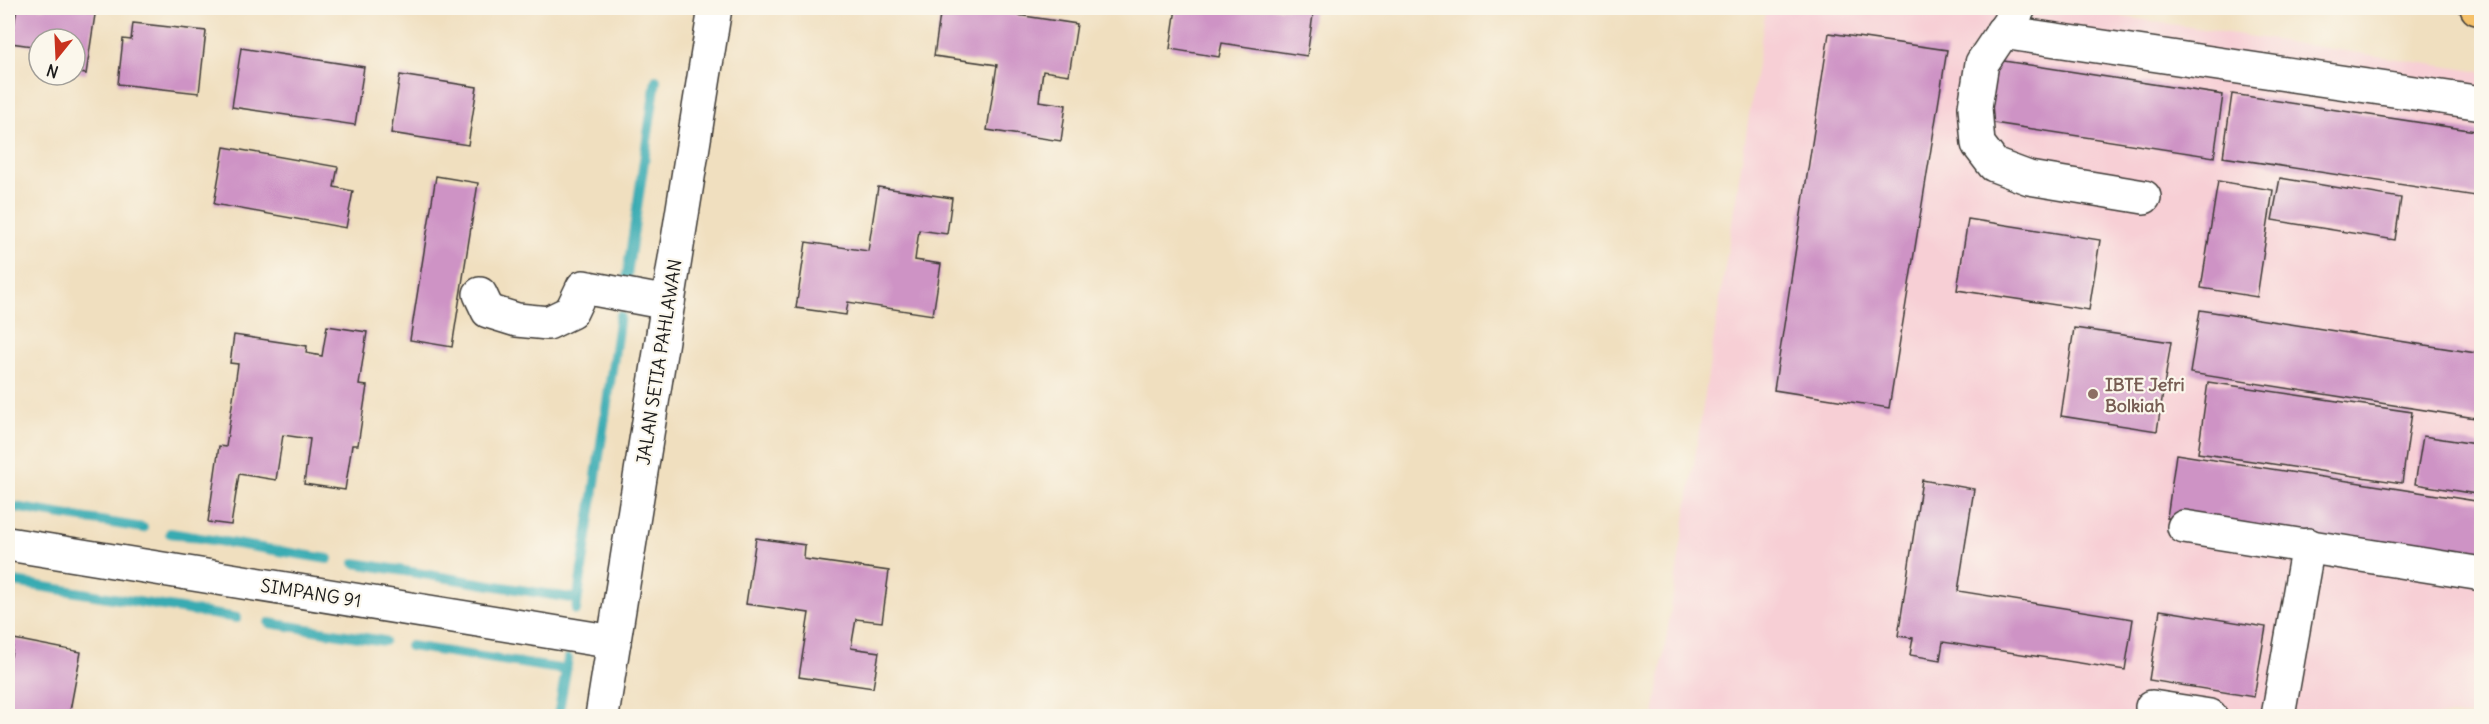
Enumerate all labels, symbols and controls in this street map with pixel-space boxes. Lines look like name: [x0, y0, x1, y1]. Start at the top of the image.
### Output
north arrow: [27, 27, 87, 87]
text: N: [44, 60, 61, 82]
street label: JALAN SETIA PAHLAWAN: [631, 257, 687, 467]
place label: IBTE Jefri Bolkiah: [2105, 373, 2185, 417]
marker: IBTE Jefri Bolkiah: [2086, 387, 2100, 401]
street label: SIMPANG 91: [259, 574, 363, 612]

